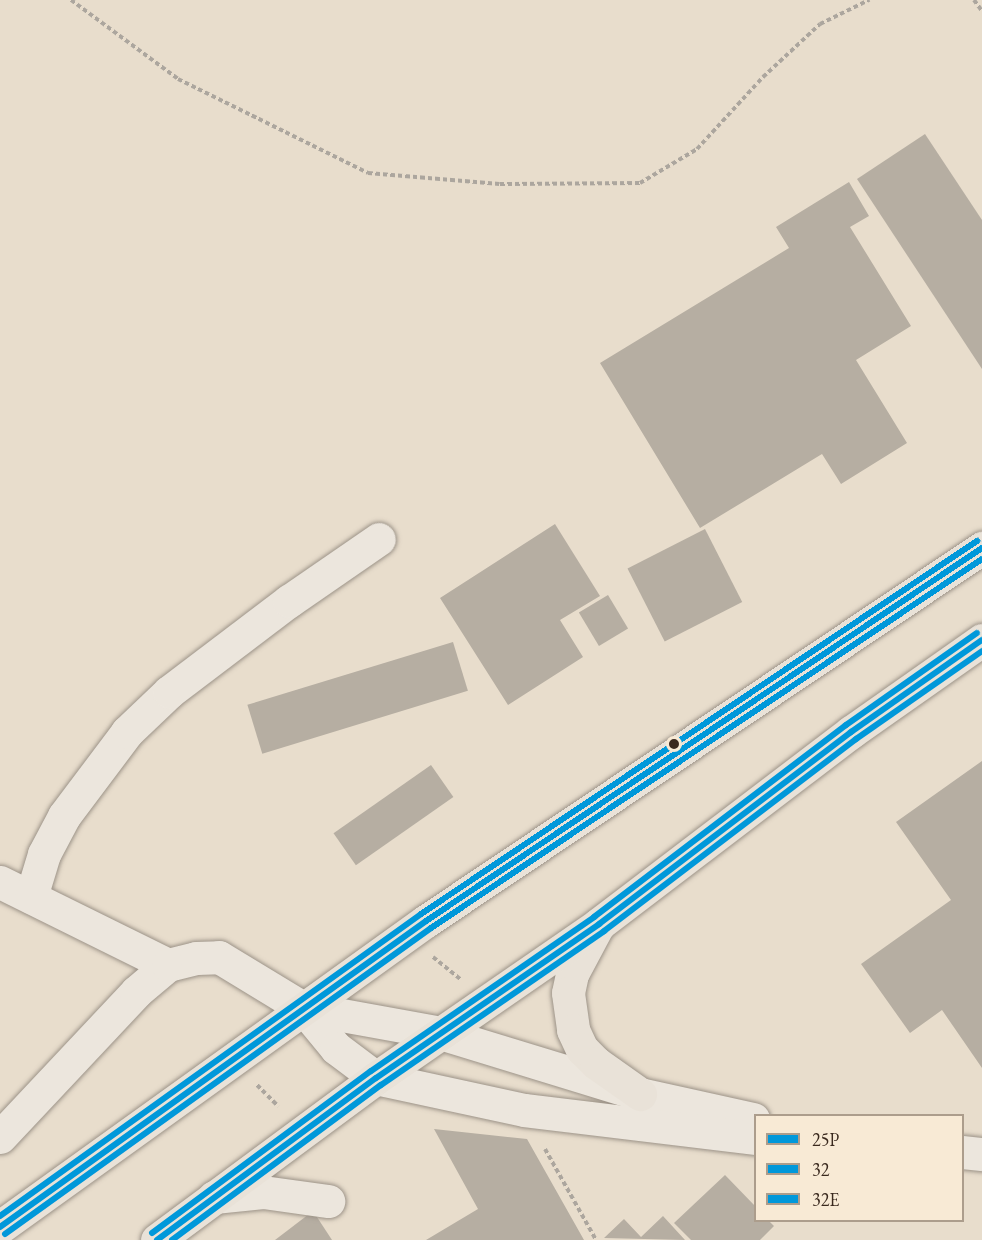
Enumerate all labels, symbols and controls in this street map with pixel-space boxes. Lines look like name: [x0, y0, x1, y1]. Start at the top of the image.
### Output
unlabelled marker: [668, 738, 680, 750]
legend: [754, 1114, 964, 1222]
text: 25P: [812, 1128, 839, 1151]
text: 32: [812, 1158, 829, 1181]
text: 32E: [812, 1188, 839, 1211]

